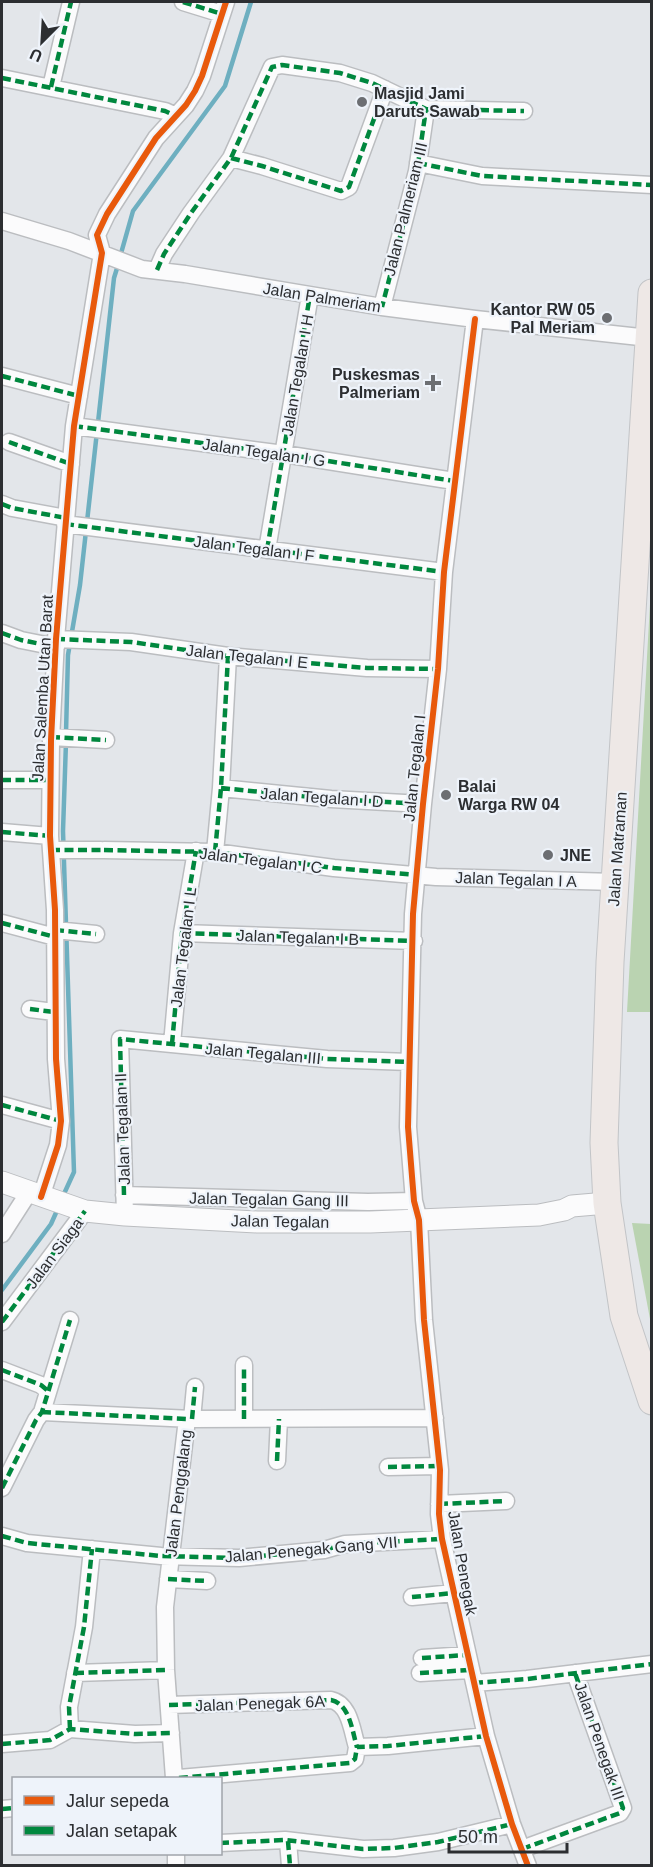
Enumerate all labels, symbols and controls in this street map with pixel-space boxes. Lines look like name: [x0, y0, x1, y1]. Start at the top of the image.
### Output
north arrow: [12, 12, 72, 72]
text: U: [27, 45, 45, 65]
place label: Masjid Jami Daruts Sawab: [374, 85, 480, 120]
marker: Masjid Jami Daruts Sawab: [355, 95, 369, 109]
street label: Jalan Palmeriam III: [381, 141, 430, 278]
street label: Jalan Palmeriam: [262, 280, 382, 315]
place label: Kantor RW 05 Pal Meriam: [490, 301, 595, 336]
marker: Kantor RW 05 Pal Meriam: [600, 311, 614, 325]
street label: Jalan Tegalan I H: [278, 313, 317, 437]
place label: Puskesmas Palmeriam: [332, 366, 420, 401]
marker: Puskesmas Palmeriam: [424, 374, 442, 392]
street label: Jalan Tegalan I G: [201, 435, 327, 470]
street label: Jalan Tegalan I F: [193, 533, 316, 564]
street label: Jalan Salemba Utan Barat: [29, 594, 56, 782]
street label: Jalan Tegalan I E: [185, 642, 309, 671]
street label: Jalan Tegalan I: [400, 714, 429, 822]
place label: Balai Warga RW 04: [458, 778, 559, 813]
street label: Jalan Tegalan I D: [260, 785, 384, 810]
marker: Balai Warga RW 04: [439, 788, 453, 802]
street label: Jalan Matraman: [605, 791, 630, 907]
street label: Jalan Tegalan I C: [199, 845, 323, 876]
place label: JNE: [560, 847, 591, 864]
marker: JNE: [541, 848, 555, 862]
street label: Jalan Tegalan I A: [455, 869, 577, 890]
street label: Jalan Tegalan I L: [168, 886, 199, 1008]
street label: Jalan Tegalan I B: [236, 927, 359, 948]
street label: Jalan Tegalan III: [204, 1040, 322, 1067]
street label: Jalan Tegalan II: [112, 1073, 133, 1185]
street label: Jalan Tegalan Gang III: [189, 1190, 349, 1209]
street label: Jalan Tegalan: [231, 1212, 329, 1231]
street label: Jalan Siaga: [22, 1215, 86, 1292]
street label: Jalan Penggalang: [162, 1428, 195, 1558]
street label: Jalan Penegak: [445, 1509, 480, 1618]
street label: Jalan Penegak Gang VII: [224, 1533, 398, 1566]
street label: Jalan Penegak III: [571, 1680, 628, 1802]
street label: Jalan Penegak 6A: [195, 1693, 326, 1714]
legend: [12, 1777, 222, 1855]
text: Jalur sepeda: [66, 1791, 170, 1811]
scale bar: [449, 1816, 568, 1854]
text: Jalan setapak: [66, 1821, 178, 1841]
text: 50 m: [458, 1827, 498, 1847]

